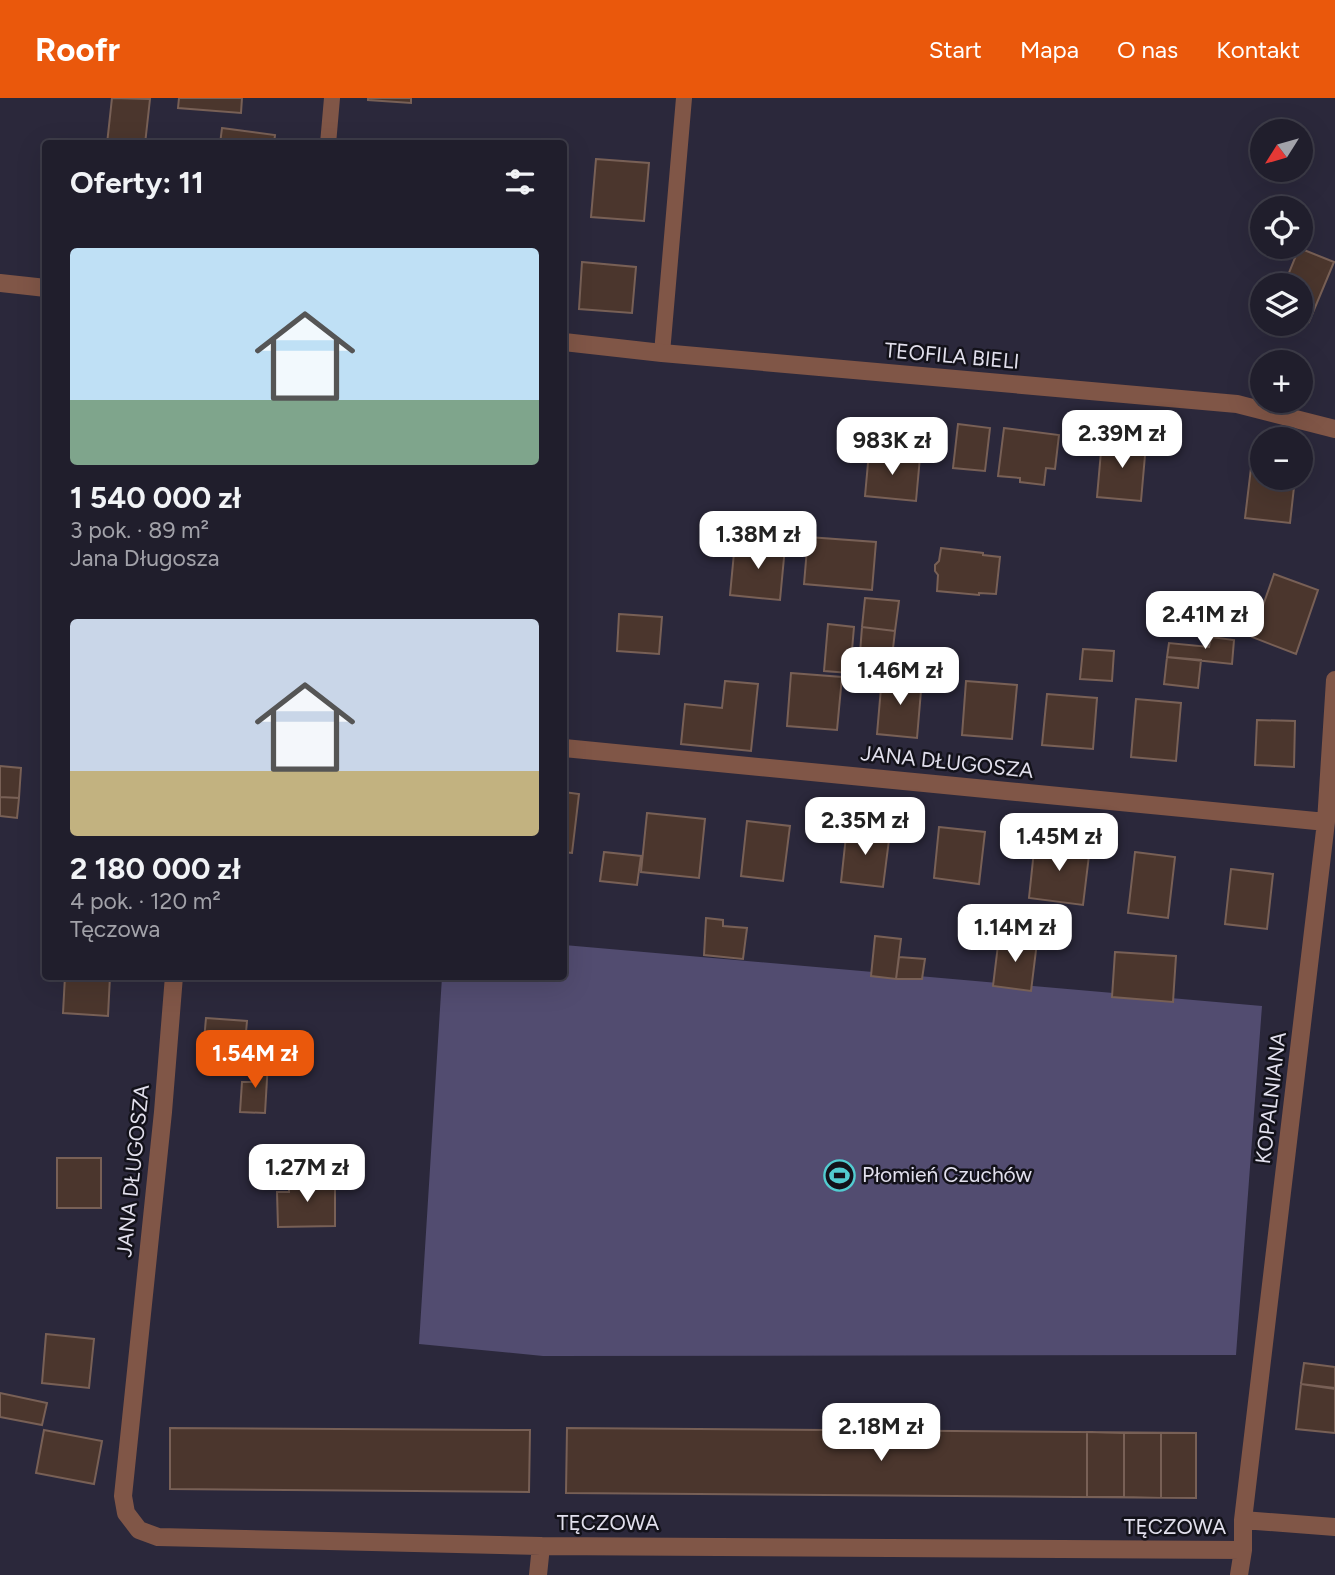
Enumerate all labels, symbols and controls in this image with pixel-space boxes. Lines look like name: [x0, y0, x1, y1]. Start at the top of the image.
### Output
text: Roofr: [35, 30, 120, 69]
text: Start: [929, 35, 982, 64]
text: Mapa: [1020, 35, 1079, 64]
text: O nas: [1117, 35, 1178, 64]
text: Kontakt: [1216, 35, 1300, 64]
north arrow: [1250, 119, 1312, 182]
map controls: [1250, 119, 1313, 490]
icon: filters: [501, 163, 539, 201]
text: Oferty: 11: [70, 164, 204, 201]
button: locate: [1250, 196, 1313, 259]
button: layers: [1250, 273, 1313, 336]
icon: home: [242, 293, 368, 419]
street label: TEOFILA BIELI: [884, 337, 1021, 374]
button: +: [1250, 350, 1313, 413]
pin: 2.39M zł: [1050, 410, 1194, 470]
pin: 983K zł: [827, 418, 957, 477]
text: 2.39M zł: [1078, 419, 1166, 447]
text: 983K zł: [853, 426, 931, 454]
button: −: [1250, 427, 1313, 490]
text: 1 540 000 zł: [70, 479, 241, 516]
pin: 1.38M zł: [686, 512, 830, 571]
text: 3 pok. · 89 m²: [70, 516, 209, 544]
text: 1.38M zł: [715, 520, 801, 548]
text: Jana Długosza: [70, 544, 220, 572]
pin: 2.41M zł: [1133, 592, 1277, 651]
text: 2.41M zł: [1162, 600, 1248, 628]
pin: 1.46M zł: [828, 648, 972, 707]
text: 1.46M zł: [857, 656, 943, 684]
icon: home: [242, 664, 368, 790]
street label: JANA DŁUGOSZA: [859, 740, 1035, 783]
pin: 2.35M zł: [793, 798, 937, 857]
text: 2.35M zł: [821, 806, 909, 834]
pin: 1.45M zł: [987, 814, 1131, 873]
text: 1.45M zł: [1016, 822, 1102, 850]
text: 2 180 000 zł: [70, 850, 240, 887]
text: 4 pok. · 120 m²: [70, 887, 221, 915]
pin: 1.14M zł: [943, 904, 1087, 964]
text: 1.14M zł: [974, 913, 1056, 941]
text: Tęczowa: [70, 915, 160, 943]
pin: 1.54M zł: [183, 1030, 327, 1090]
street label: KOPALNIANA: [1250, 1030, 1291, 1165]
text: 1.54M zł: [212, 1039, 298, 1067]
street label: JANA DŁUGOSZA: [111, 1083, 154, 1259]
pin: 1.27M zł: [235, 1144, 379, 1204]
text: 1.27M zł: [265, 1153, 349, 1181]
sports icon: Płomień Czuchów: [822, 1158, 856, 1192]
place label: Płomień Czuchów: [862, 1162, 1033, 1187]
pin: 2.18M zł: [809, 1404, 953, 1463]
text: 2.18M zł: [838, 1412, 924, 1440]
street label: TĘCZOWA: [557, 1510, 659, 1535]
street label: TĘCZOWA: [1124, 1514, 1226, 1539]

